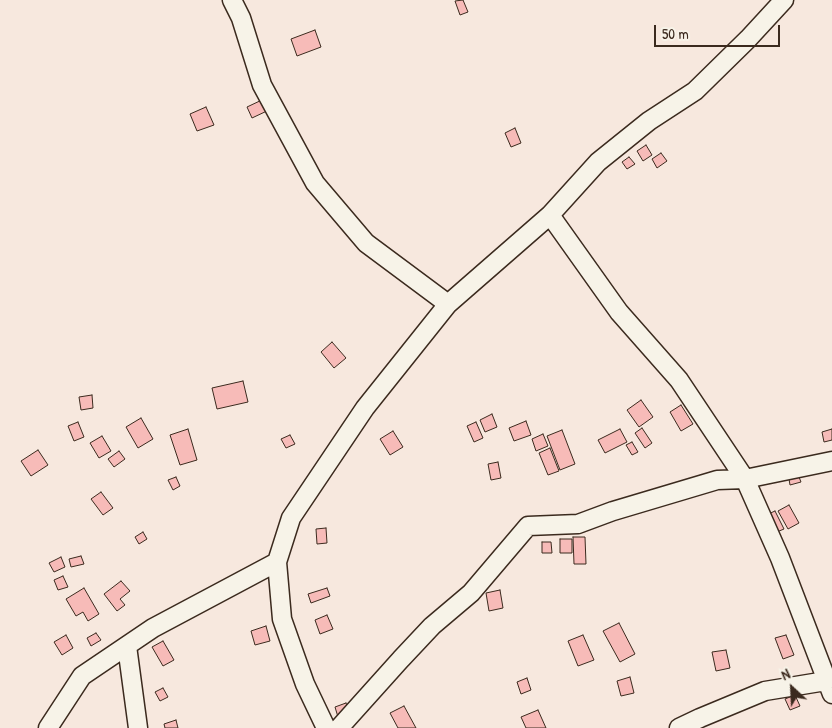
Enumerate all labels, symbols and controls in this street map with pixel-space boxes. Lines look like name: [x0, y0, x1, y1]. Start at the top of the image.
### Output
scale bar: [657, 15, 783, 47]
text: 50 m: [662, 23, 689, 44]
north arrow: [767, 663, 817, 713]
text: N: [778, 664, 793, 684]

